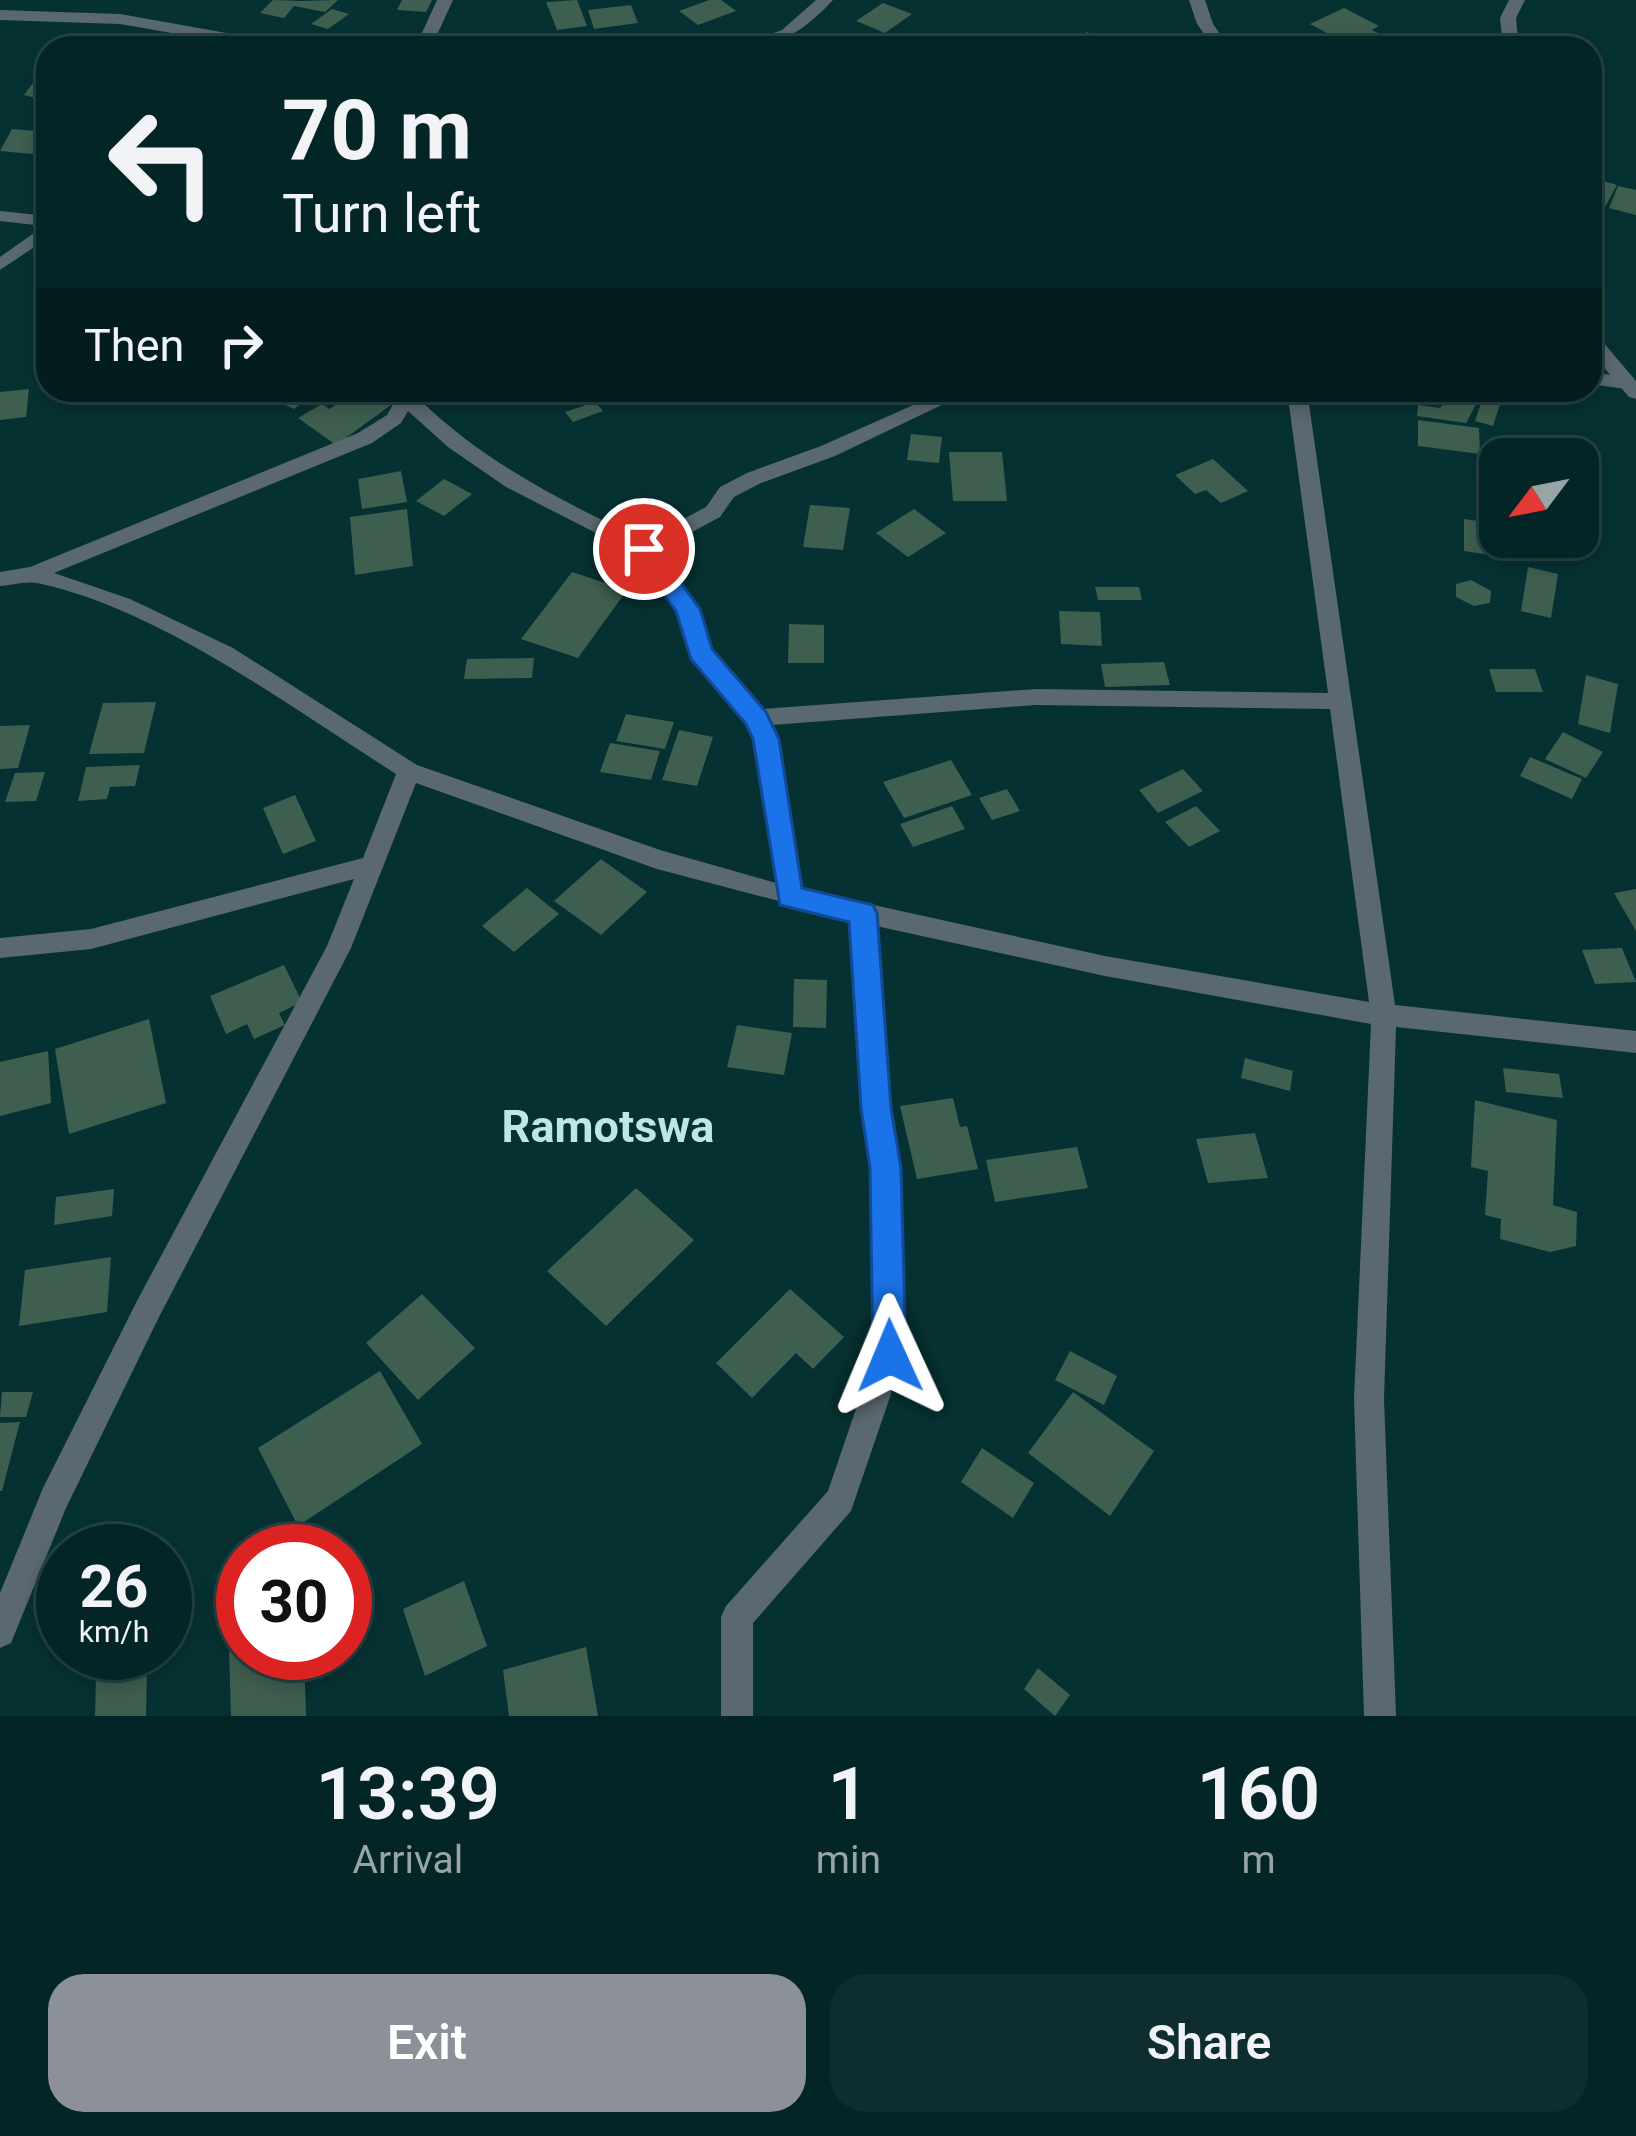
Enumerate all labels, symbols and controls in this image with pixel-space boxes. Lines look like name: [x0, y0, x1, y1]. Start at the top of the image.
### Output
text: 70 m: [282, 81, 472, 180]
icon: left: [84, 84, 240, 240]
text: Turn left: [282, 182, 481, 245]
icon: right: [208, 312, 274, 378]
text: Then: [84, 319, 184, 372]
north arrow: [1479, 438, 1599, 558]
map controls: [1479, 438, 1599, 558]
pin: [593, 498, 695, 600]
icon: arrive: [611, 516, 677, 582]
district label: Ramotswa: [502, 1100, 714, 1153]
position arrow: [827, 1293, 953, 1419]
speed limit sign: 30: [216, 1524, 372, 1680]
text: 26: [80, 1551, 148, 1622]
text: km/h: [79, 1614, 149, 1649]
text: 13:39: [316, 1752, 500, 1837]
text: 1: [828, 1752, 869, 1837]
text: 160: [1197, 1752, 1320, 1837]
text: Arrival: [353, 1837, 463, 1883]
text: min: [816, 1837, 881, 1883]
text: m: [1241, 1837, 1276, 1883]
button: Exit: [48, 1974, 806, 2112]
button: Share: [830, 1974, 1588, 2112]

